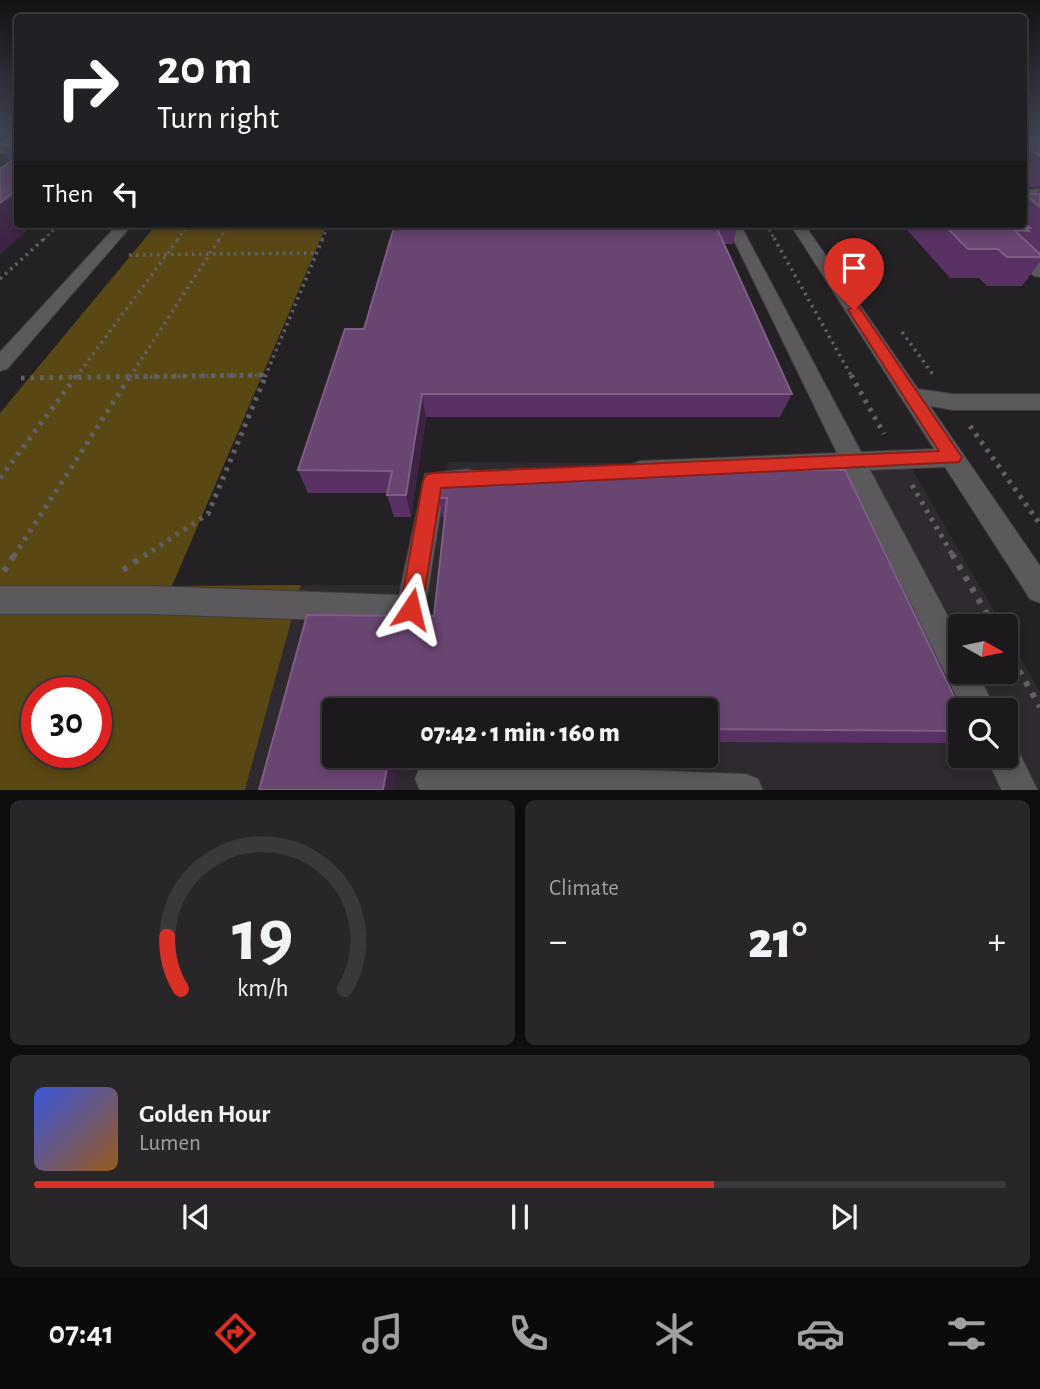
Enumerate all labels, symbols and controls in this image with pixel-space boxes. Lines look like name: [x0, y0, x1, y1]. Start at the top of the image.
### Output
icon: right: [42, 42, 133, 133]
text: 20 m: [157, 44, 253, 93]
text: Turn right: [157, 102, 279, 134]
icon: left: [107, 175, 145, 213]
text: Then: [42, 181, 93, 207]
pin: [824, 238, 884, 310]
icon: arrive: [835, 249, 873, 287]
position arrow: [374, 572, 448, 646]
north arrow: [948, 614, 1018, 684]
map controls: [948, 614, 1018, 768]
speed limit sign: 30: [21, 677, 112, 768]
button: search: [948, 698, 1018, 768]
text: 07:42 · 1 min · 160 m: [420, 720, 620, 746]
text: Climate: [549, 877, 619, 900]
text: 19: [232, 901, 293, 974]
text: 21°: [748, 915, 807, 967]
text: −: [549, 923, 567, 961]
text: +: [988, 923, 1006, 961]
text: km/h: [237, 975, 288, 1000]
text: Golden Hour: [139, 1101, 270, 1127]
text: Lumen: [139, 1132, 201, 1155]
icon: previous: [177, 1198, 215, 1236]
icon: pause: [501, 1198, 539, 1236]
icon: next: [825, 1198, 863, 1236]
icon: directions: [211, 1309, 260, 1358]
icon: music: [358, 1309, 407, 1358]
icon: phone: [504, 1309, 553, 1358]
icon: climate: [650, 1309, 699, 1358]
icon: car: [796, 1309, 845, 1358]
icon: filters: [942, 1309, 991, 1358]
text: 07:41: [49, 1317, 114, 1349]

